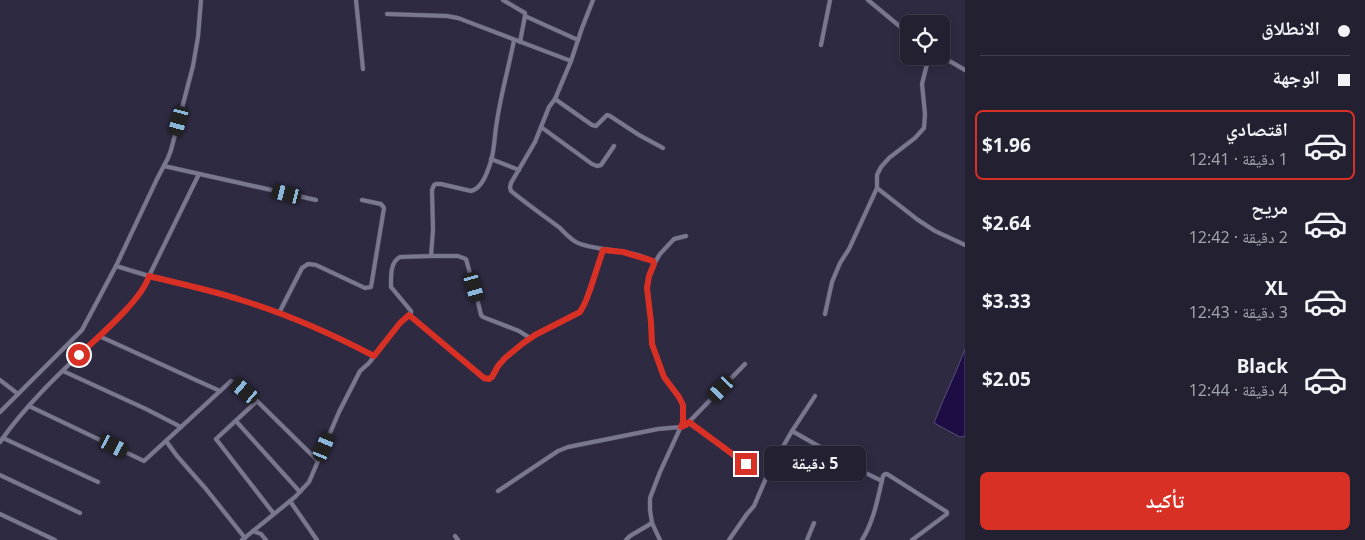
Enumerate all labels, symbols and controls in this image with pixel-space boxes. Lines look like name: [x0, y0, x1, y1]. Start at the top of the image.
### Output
map controls: [900, 15, 950, 65]
button: locate: [900, 15, 950, 65]
text: الانطلاق: [1261, 15, 1320, 41]
text: الوجهة: [1272, 64, 1320, 90]
car: [167, 105, 190, 137]
text: اقتصادي: [1226, 116, 1288, 142]
icon: car: [1303, 123, 1348, 168]
text: $1.96: [982, 132, 1031, 158]
text: 1 دقيقة · 12:41: [1189, 148, 1288, 170]
car: [270, 183, 303, 205]
text: مريح: [1251, 194, 1288, 220]
icon: car: [1303, 201, 1348, 246]
text: $2.64: [982, 210, 1031, 236]
text: 2 دقيقة · 12:42: [1189, 226, 1288, 248]
car: [462, 271, 485, 303]
text: XL: [1265, 275, 1288, 301]
icon: car: [1303, 279, 1348, 324]
text: $3.33: [982, 288, 1031, 314]
text: 3 دقيقة · 12:43: [1189, 301, 1288, 323]
route start: [68, 344, 90, 366]
text: Black: [1237, 353, 1288, 379]
icon: car: [1303, 357, 1348, 402]
text: $2.05: [982, 366, 1031, 392]
car: [705, 373, 736, 405]
car: [228, 376, 261, 406]
text: 4 دقيقة · 12:44: [1189, 379, 1288, 401]
car: [311, 430, 336, 464]
car: [97, 433, 130, 459]
callout: 5 دقيقة: [764, 446, 866, 482]
text: 5 دقيقة: [792, 452, 838, 474]
route end: [735, 453, 757, 475]
button: تأكيد: [980, 472, 1350, 530]

